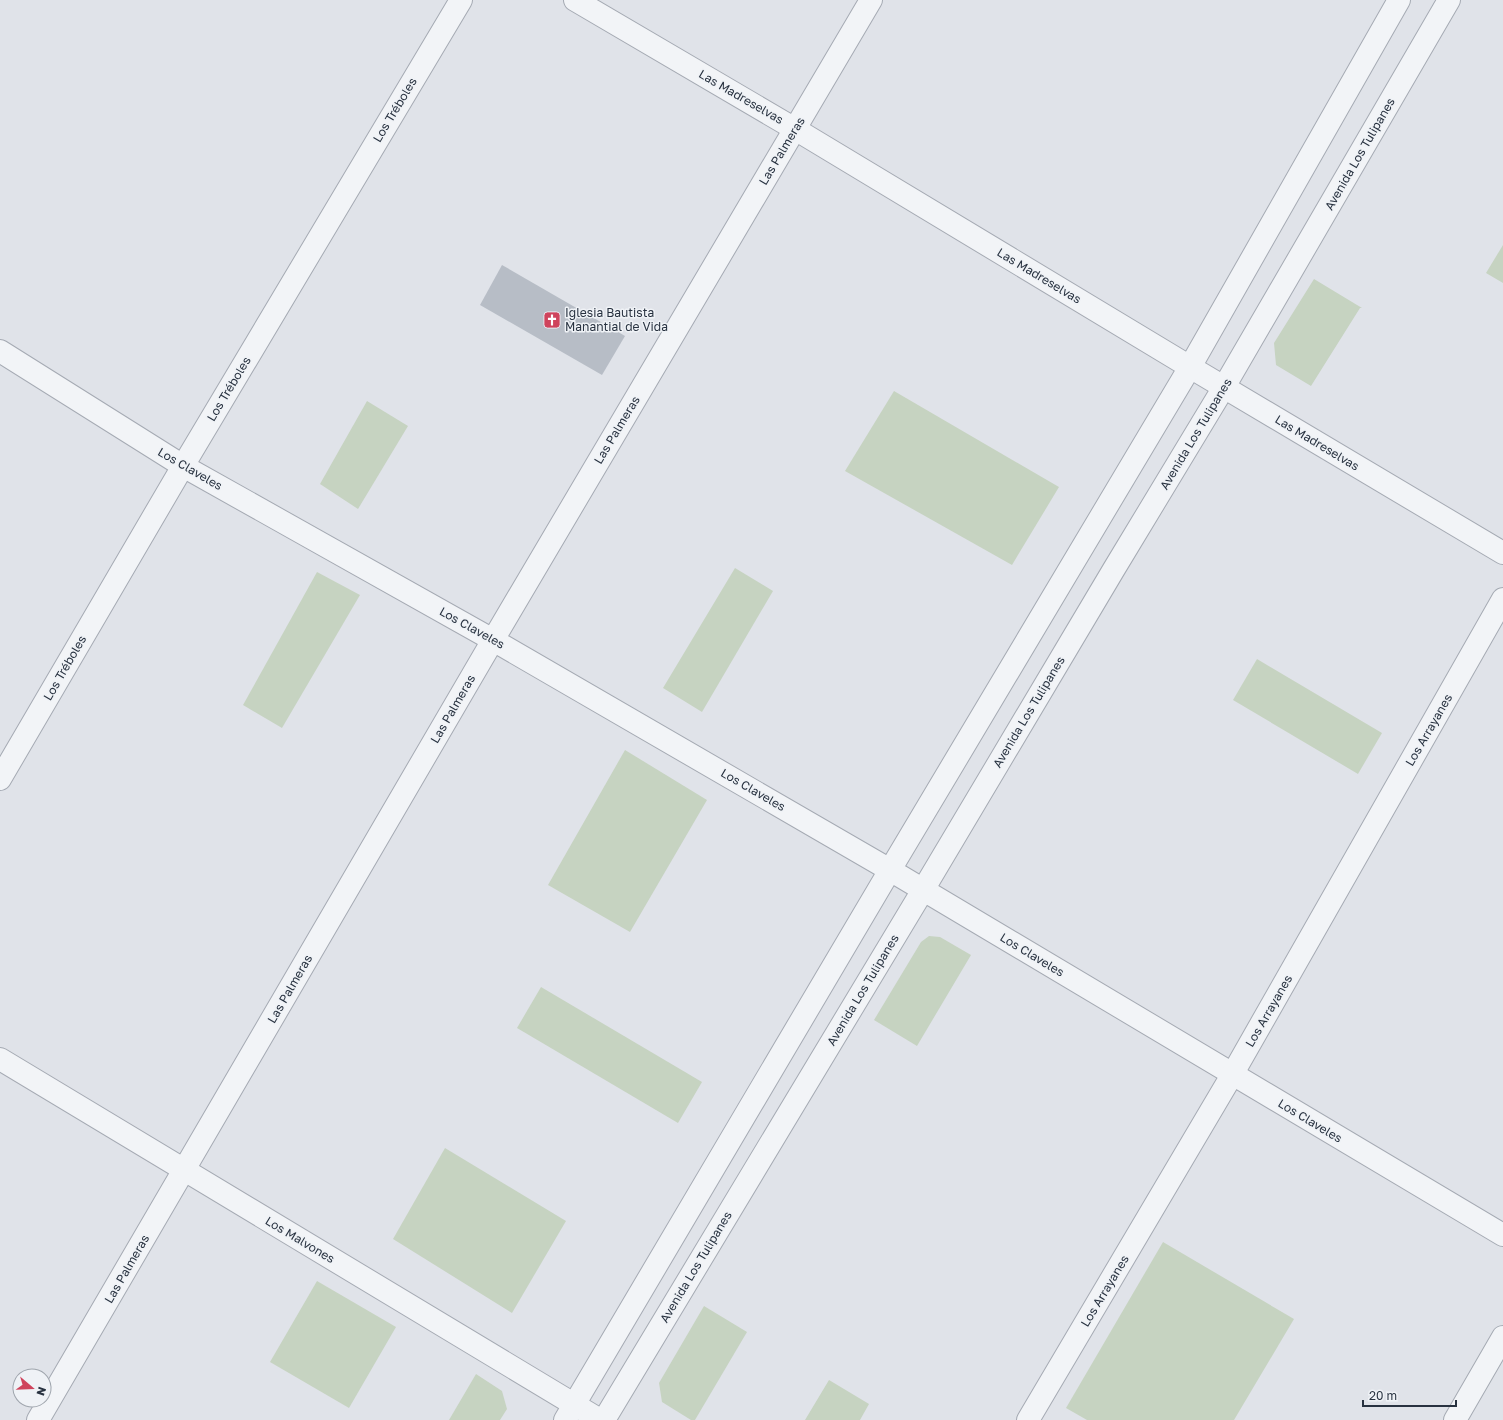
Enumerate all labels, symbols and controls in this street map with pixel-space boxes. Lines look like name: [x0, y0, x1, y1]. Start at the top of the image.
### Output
street label: Las Madreselvas: [696, 66, 786, 127]
street label: Los Tréboles: [369, 75, 420, 145]
street label: Avenida Los Tulipanes: [1321, 95, 1398, 213]
street label: Las Palmeras: [755, 114, 808, 187]
street label: Las Madreselvas: [994, 245, 1084, 307]
place label: Iglesia Bautista Manantial de Vida: [565, 305, 668, 334]
church icon: Iglesia Bautista Manantial de Vida: [542, 310, 562, 330]
street label: Los Tréboles: [203, 354, 254, 424]
street label: Avenida Los Tulipanes: [1156, 375, 1235, 492]
street label: Las Palmeras: [590, 393, 643, 466]
street label: Las Madreselvas: [1272, 412, 1362, 474]
street label: Los Claveles: [155, 444, 225, 493]
street label: Los Claveles: [437, 603, 508, 652]
street label: Los Tréboles: [40, 632, 89, 703]
street label: Avenida Los Tulipanes: [989, 653, 1068, 770]
street label: Las Palmeras: [427, 672, 478, 746]
street label: Los Arrayanes: [1402, 691, 1455, 769]
street label: Los Claveles: [718, 765, 788, 814]
street label: Los Claveles: [997, 930, 1067, 980]
street label: Avenida Los Tulipanes: [823, 931, 902, 1048]
street label: Las Palmeras: [264, 952, 315, 1026]
street label: Los Arrayanes: [1242, 972, 1295, 1050]
street label: Los Claveles: [1275, 1096, 1345, 1146]
street label: Avenida Los Tulipanes: [656, 1208, 735, 1325]
street label: Los Malvones: [263, 1213, 338, 1266]
street label: Las Palmeras: [101, 1232, 152, 1306]
street label: Los Arrayanes: [1077, 1252, 1132, 1329]
north arrow: [12, 1368, 52, 1408]
scale bar: [1363, 1382, 1456, 1408]
text: N: [34, 1385, 49, 1397]
text: 20 m: [1369, 1388, 1397, 1403]

